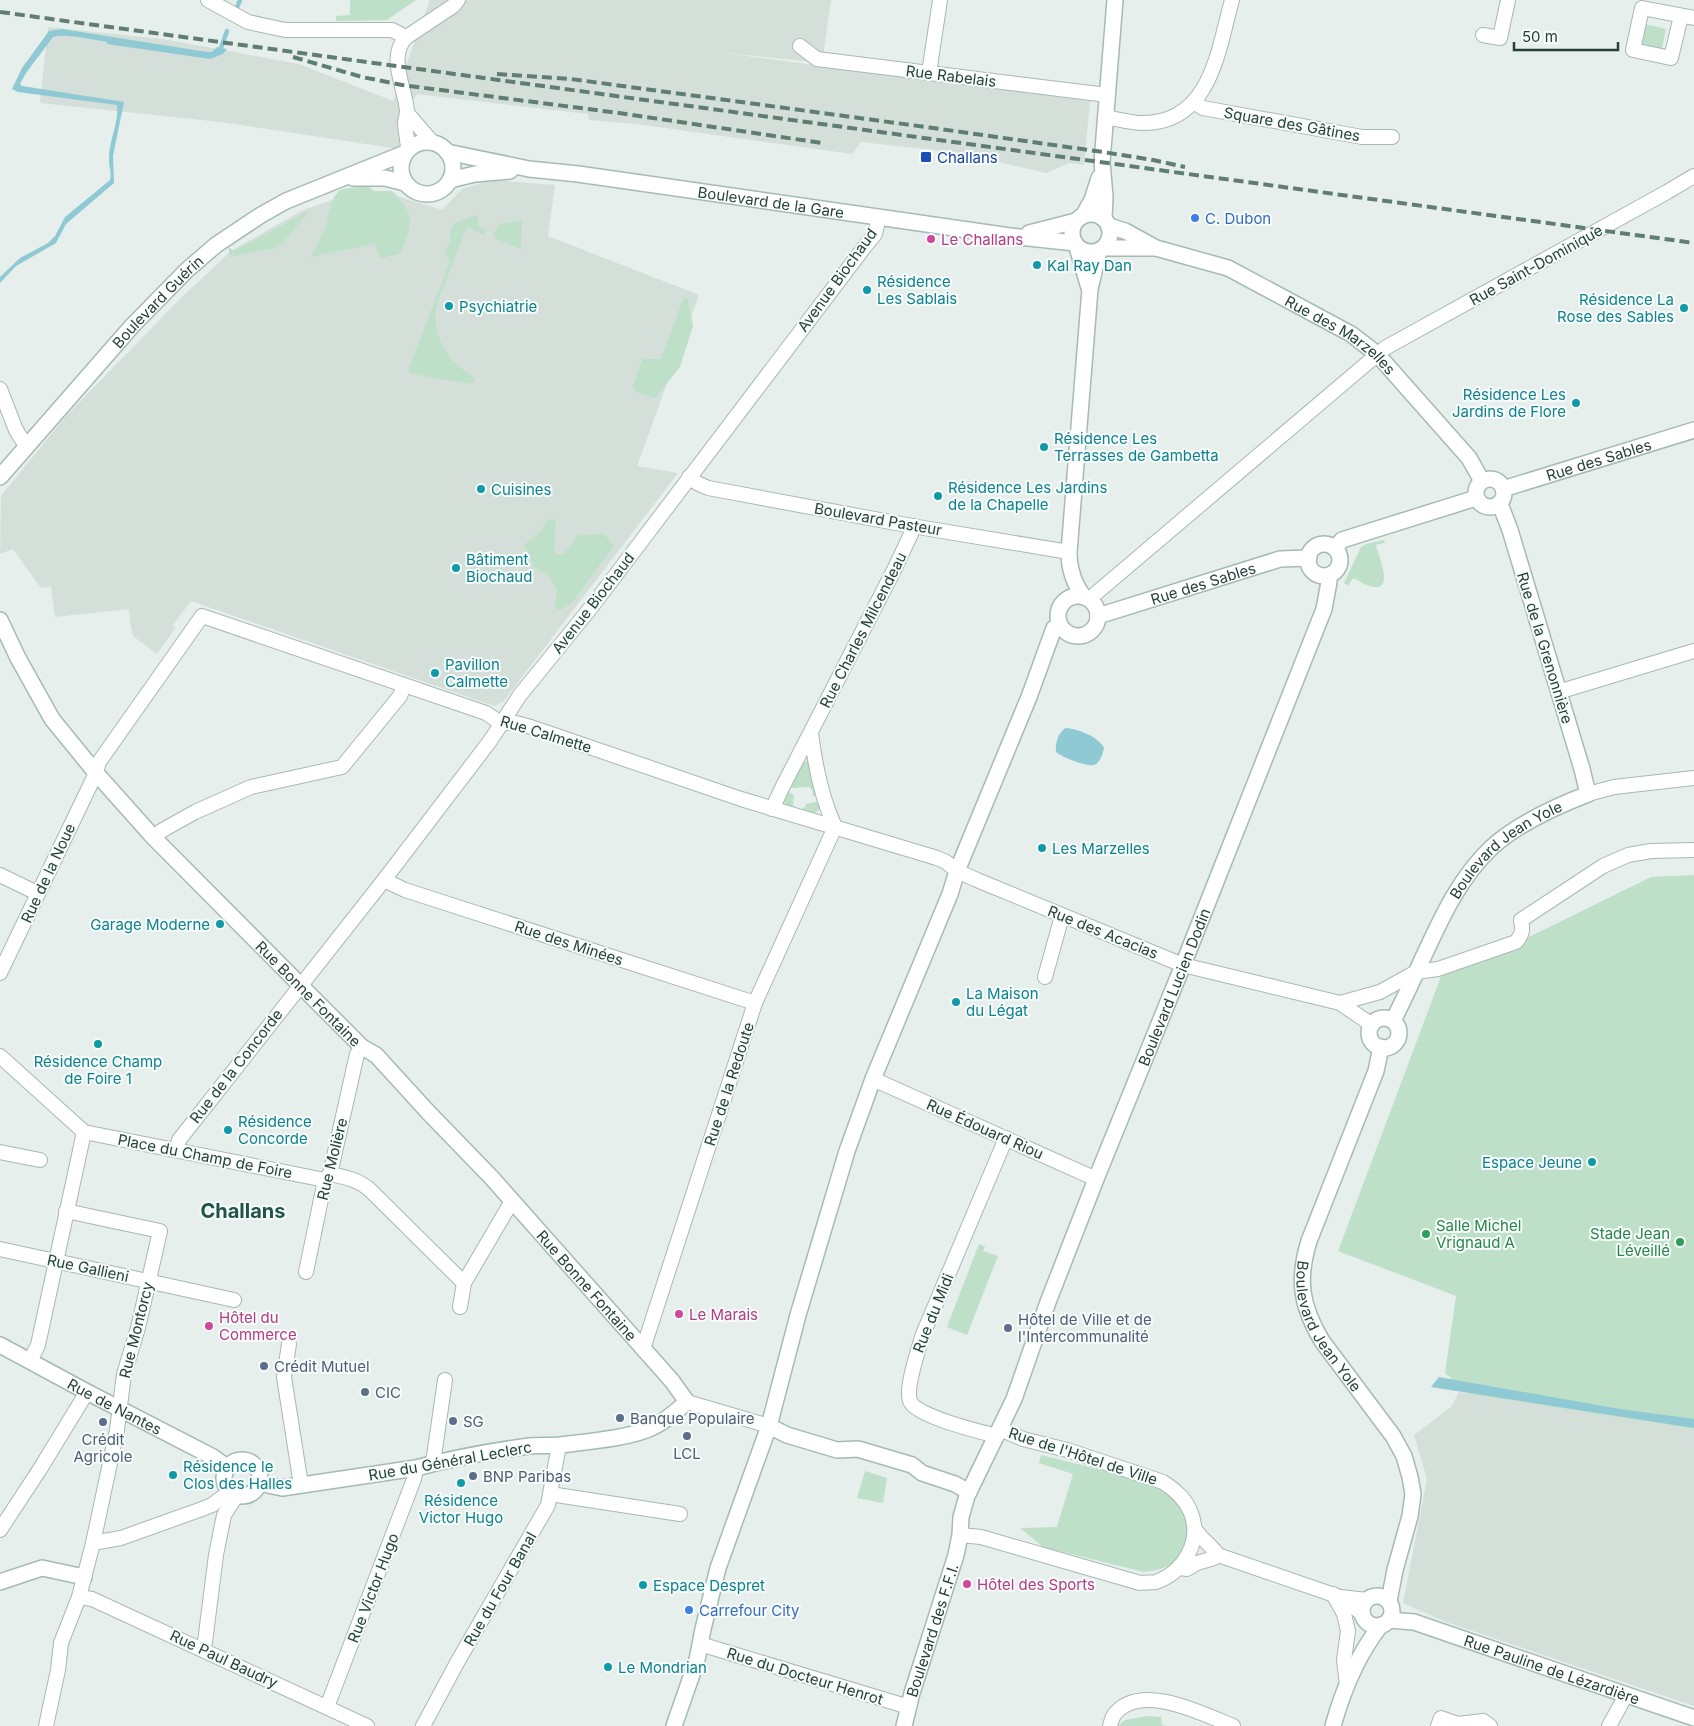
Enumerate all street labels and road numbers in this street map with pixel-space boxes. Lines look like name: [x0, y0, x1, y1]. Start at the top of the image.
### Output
street label: Rue Rabelais: [905, 61, 997, 91]
street label: Square des Gâtines: [1222, 103, 1362, 145]
street label: Boulevard de la Gare: [697, 182, 845, 222]
street label: Rue Saint-Dominique: [1466, 220, 1606, 310]
street label: Avenue Biochaud: [793, 225, 881, 335]
street label: Boulevard Guérin: [108, 251, 207, 352]
street label: Rue des Marzelles: [1282, 291, 1400, 378]
street label: Rue des Sables: [1544, 434, 1654, 485]
street label: Boulevard Pasteur: [813, 498, 944, 540]
street label: Avenue Biochaud: [548, 549, 638, 657]
street label: Rue Charles Milcendeau: [815, 549, 911, 711]
street label: Rue des Sables: [1148, 558, 1258, 608]
street label: Rue de la Grenonnière: [1513, 570, 1577, 726]
street label: Rue Calmette: [498, 711, 594, 757]
street label: Boulevard Jean Yole: [1445, 796, 1565, 902]
street label: Rue de la Noue: [17, 820, 79, 926]
street label: Rue des Acacias: [1045, 901, 1161, 963]
street label: Boulevard Lucien Dodin: [1134, 905, 1214, 1068]
street label: Rue des Minées: [512, 917, 626, 970]
street label: Rue Bonne Fontaine: [252, 937, 365, 1050]
street label: Rue de la Concorde: [186, 1005, 286, 1127]
street label: Rue de la Redoute: [700, 1020, 758, 1148]
street label: Rue Édouard Riou: [924, 1095, 1046, 1163]
street label: Rue Molière: [313, 1116, 351, 1202]
street label: Place du Champ de Foire: [116, 1130, 294, 1182]
street label: Rue Bonne Fontaine: [533, 1226, 641, 1345]
street label: Rue Gallieni: [45, 1250, 131, 1286]
street label: Boulevard Jean Yole: [1293, 1260, 1366, 1395]
street label: Rue du Midi: [909, 1271, 957, 1355]
street label: Rue Montorcy: [115, 1279, 157, 1380]
street label: Rue de Nantes: [64, 1374, 165, 1439]
street label: Rue de l'Hôtel de Ville: [1006, 1423, 1160, 1489]
street label: Rue du Général Leclerc: [367, 1437, 533, 1485]
street label: Rue du Four Banal: [460, 1528, 540, 1650]
street label: Rue Victor Hugo: [343, 1531, 403, 1645]
street label: Boulevard des F.F.I.: [902, 1561, 962, 1699]
street label: Rue Paul Baudry: [167, 1626, 281, 1693]
street label: Rue Pauline de Lézardière: [1462, 1630, 1642, 1708]
street label: Rue du Docteur Henrot: [725, 1643, 886, 1709]

